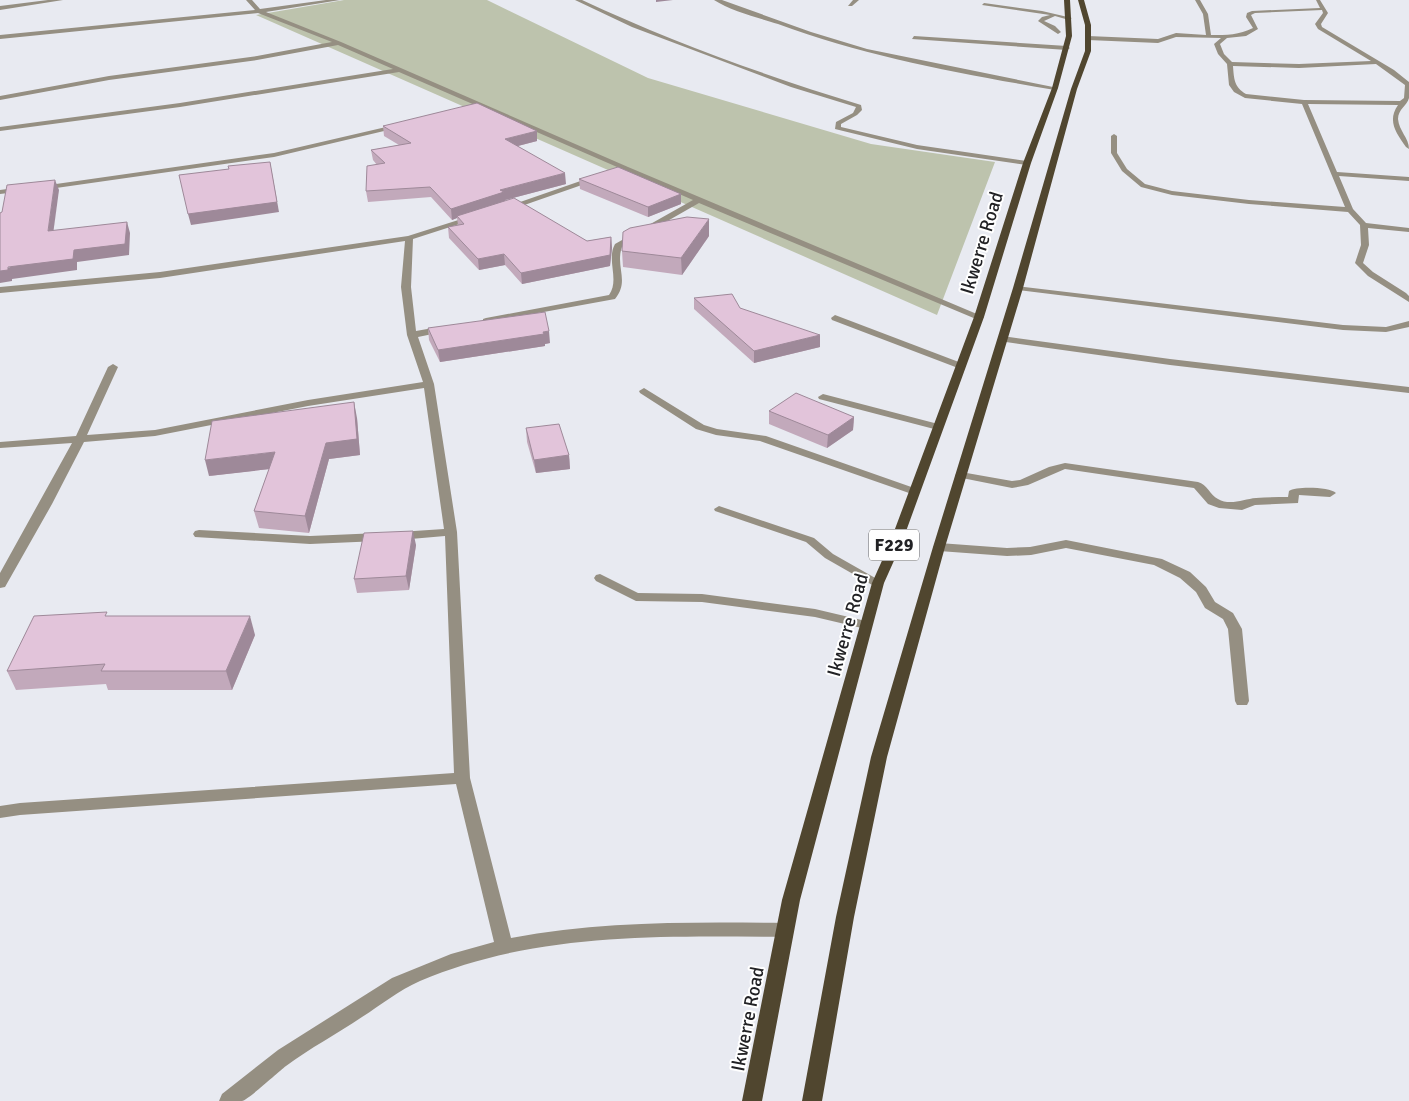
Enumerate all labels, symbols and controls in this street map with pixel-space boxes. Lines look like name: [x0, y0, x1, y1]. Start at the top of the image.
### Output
street label: Ikwerre Road: [955, 189, 1009, 297]
road number: F229: [869, 530, 919, 560]
street label: Ikwerre Road: [822, 571, 874, 679]
street label: Ikwerre Road: [726, 965, 770, 1073]

